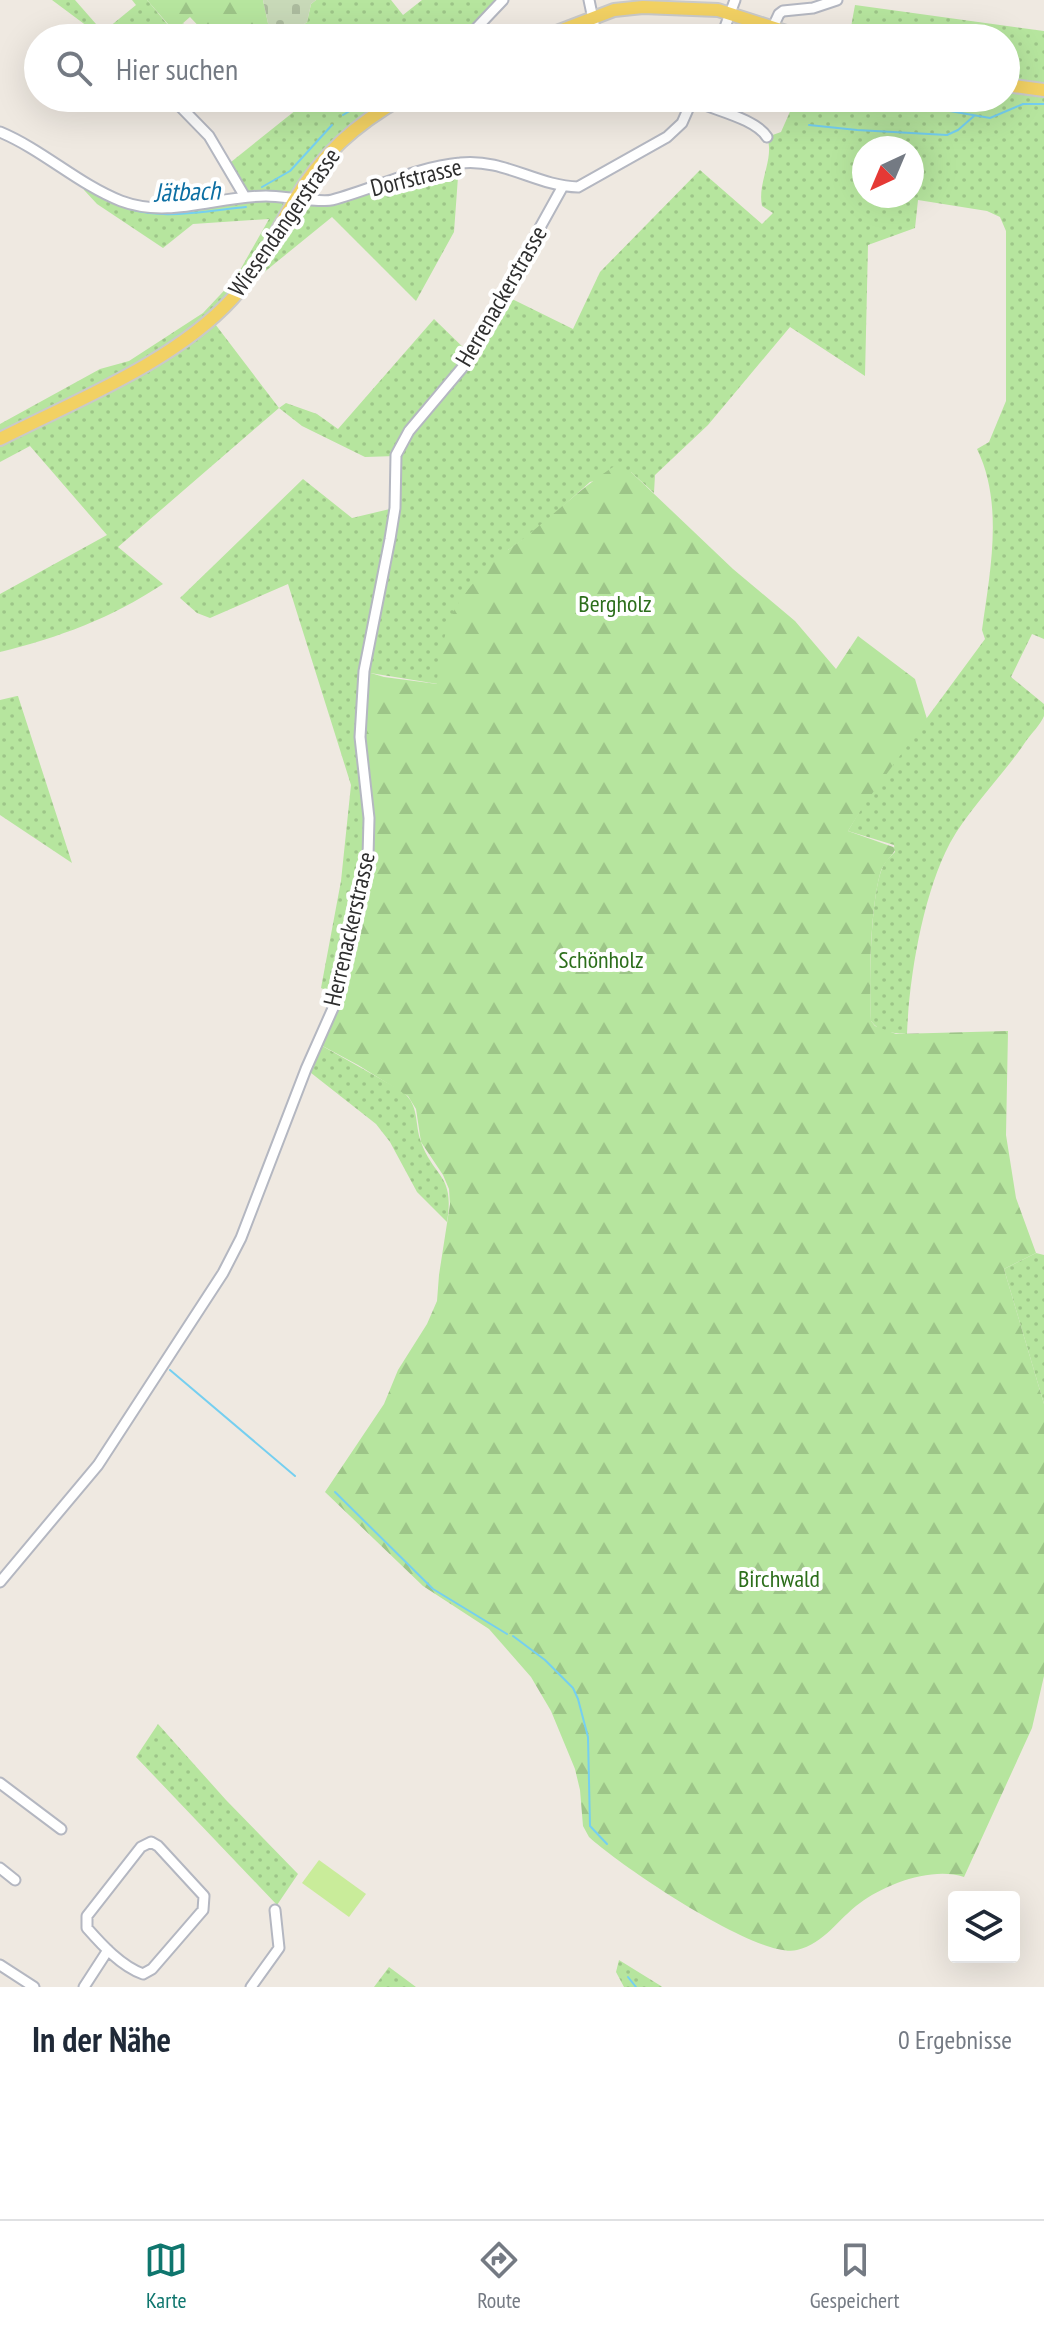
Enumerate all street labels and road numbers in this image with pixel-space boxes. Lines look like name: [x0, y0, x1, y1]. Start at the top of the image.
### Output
street label: Wiesendangerstrasse: [221, 142, 347, 302]
street label: Dorfstrasse: [367, 151, 465, 203]
street label: Herrenackerstrasse: [448, 220, 554, 372]
street label: Herrenackerstrasse: [316, 849, 382, 1009]

